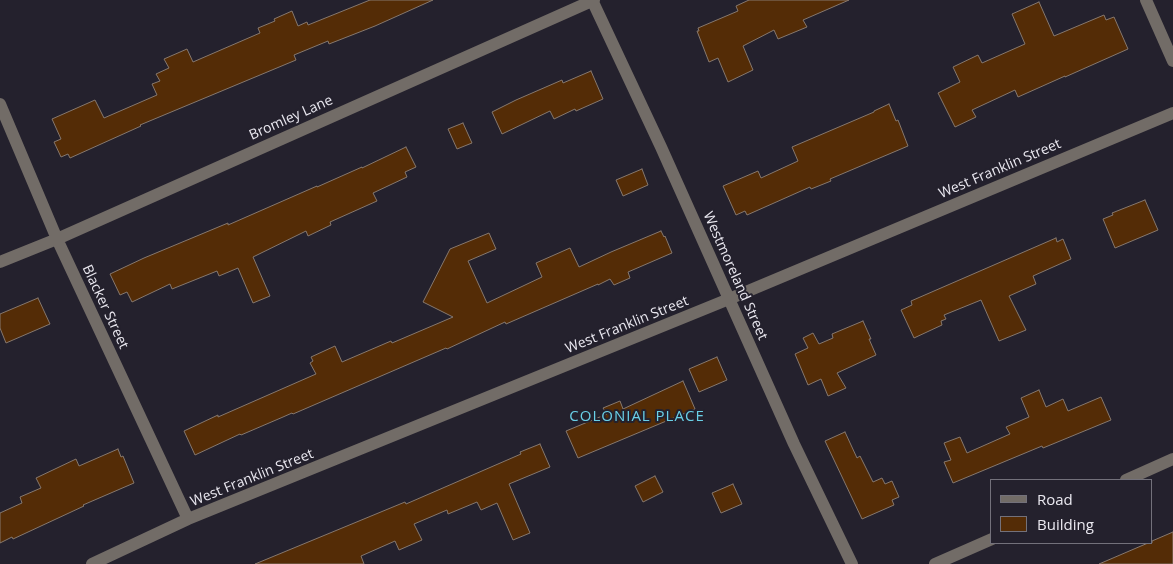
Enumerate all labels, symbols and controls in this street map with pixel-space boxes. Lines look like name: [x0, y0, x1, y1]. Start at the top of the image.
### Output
street label: Bromley Lane: [247, 92, 335, 144]
street label: West Franklin Street: [936, 136, 1064, 202]
street label: Westmoreland Street: [699, 209, 771, 343]
street label: Blacker Street: [78, 262, 132, 352]
street label: West Franklin Street: [563, 293, 691, 357]
district label: COLONIAL PLACE: [568, 408, 706, 426]
street label: West Franklin Street: [188, 446, 316, 510]
legend: [990, 479, 1153, 544]
text: Road: [1037, 489, 1073, 509]
text: Building: [1037, 514, 1094, 534]

